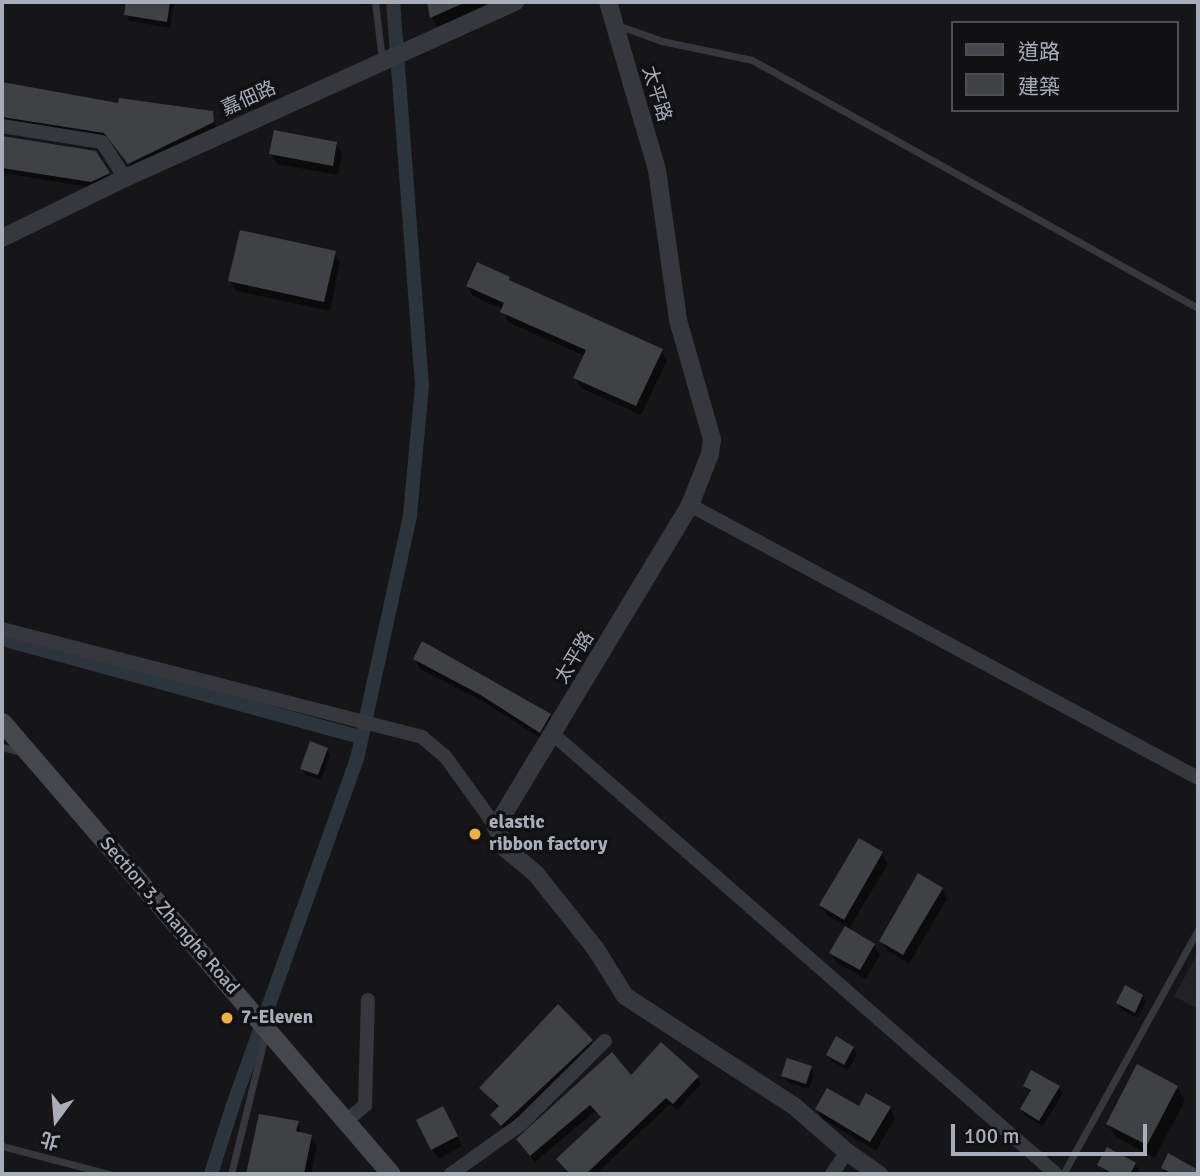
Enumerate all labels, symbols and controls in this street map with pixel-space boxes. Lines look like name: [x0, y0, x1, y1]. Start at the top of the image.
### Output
legend: [951, 21, 1179, 112]
text: 道路: [1018, 39, 1060, 65]
street label: 太平路: [637, 63, 675, 125]
text: 建築: [1018, 74, 1060, 100]
street label: 嘉佃路: [218, 77, 280, 121]
street label: 太平路: [551, 628, 599, 688]
place label: elastic ribbon factory: [489, 812, 607, 856]
marker: elastic ribbon factory: [467, 826, 483, 842]
street label: Section 3, Zhanghe Road: [95, 833, 243, 999]
place label: 7-Eleven: [241, 1007, 313, 1029]
marker: 7-Eleven: [219, 1010, 235, 1026]
north arrow: [21, 1085, 91, 1155]
scale bar: [955, 1110, 1151, 1154]
text: 100 m: [964, 1123, 1019, 1149]
text: 北: [38, 1126, 63, 1154]

